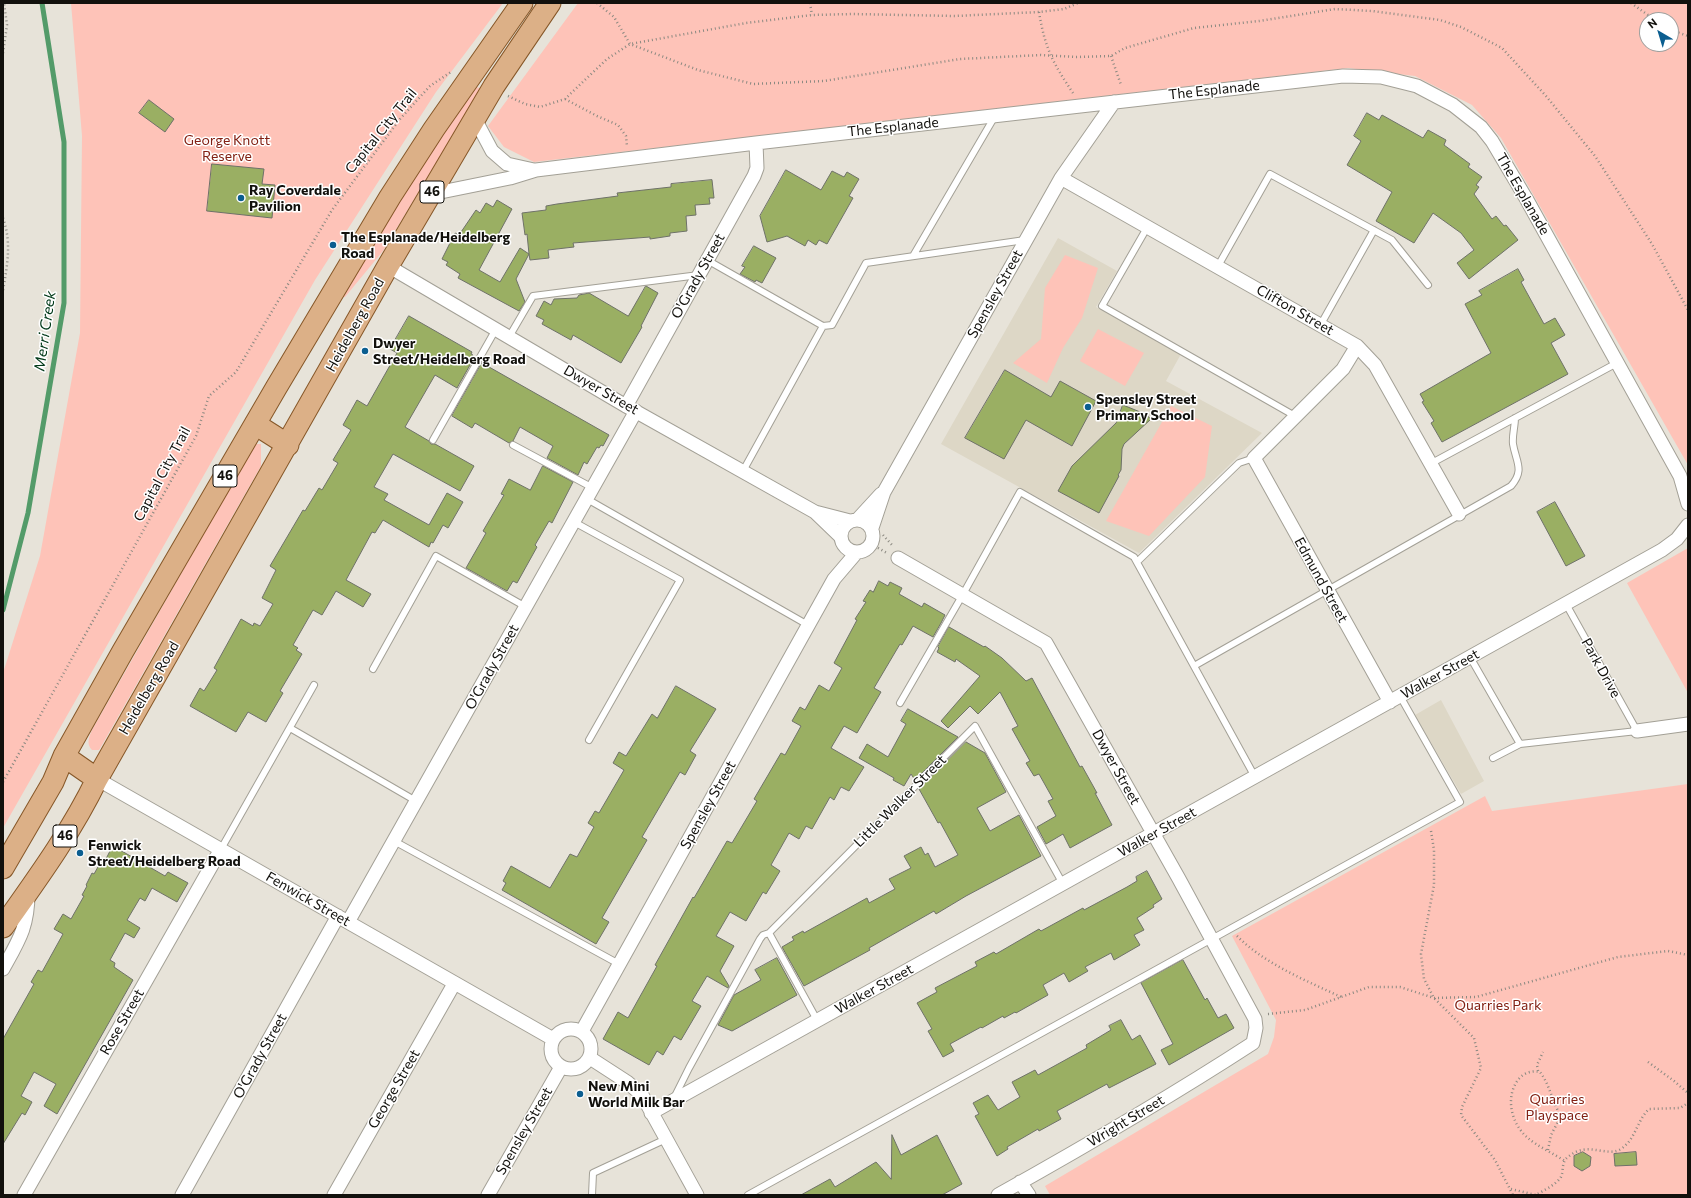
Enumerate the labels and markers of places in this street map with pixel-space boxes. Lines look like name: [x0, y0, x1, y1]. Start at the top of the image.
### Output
place label: Ray Coverdale Pavilion: [249, 182, 341, 214]
marker: Ray Coverdale Pavilion: [236, 193, 246, 203]
place label: The Esplanade/Heidelberg Road: [341, 229, 510, 262]
marker: The Esplanade/Heidelberg Road: [328, 240, 338, 250]
place label: Dwyer Street/Heidelberg Road: [373, 335, 526, 368]
marker: Dwyer Street/Heidelberg Road: [360, 346, 370, 356]
place label: Spensley Street Primary School: [1096, 391, 1196, 424]
marker: Spensley Street Primary School: [1083, 402, 1093, 412]
place label: Fenwick Street/Heidelberg Road: [88, 837, 241, 870]
marker: Fenwick Street/Heidelberg Road: [75, 848, 85, 858]
place label: New Mini World Milk Bar: [588, 1078, 685, 1110]
marker: New Mini World Milk Bar: [575, 1089, 585, 1099]

